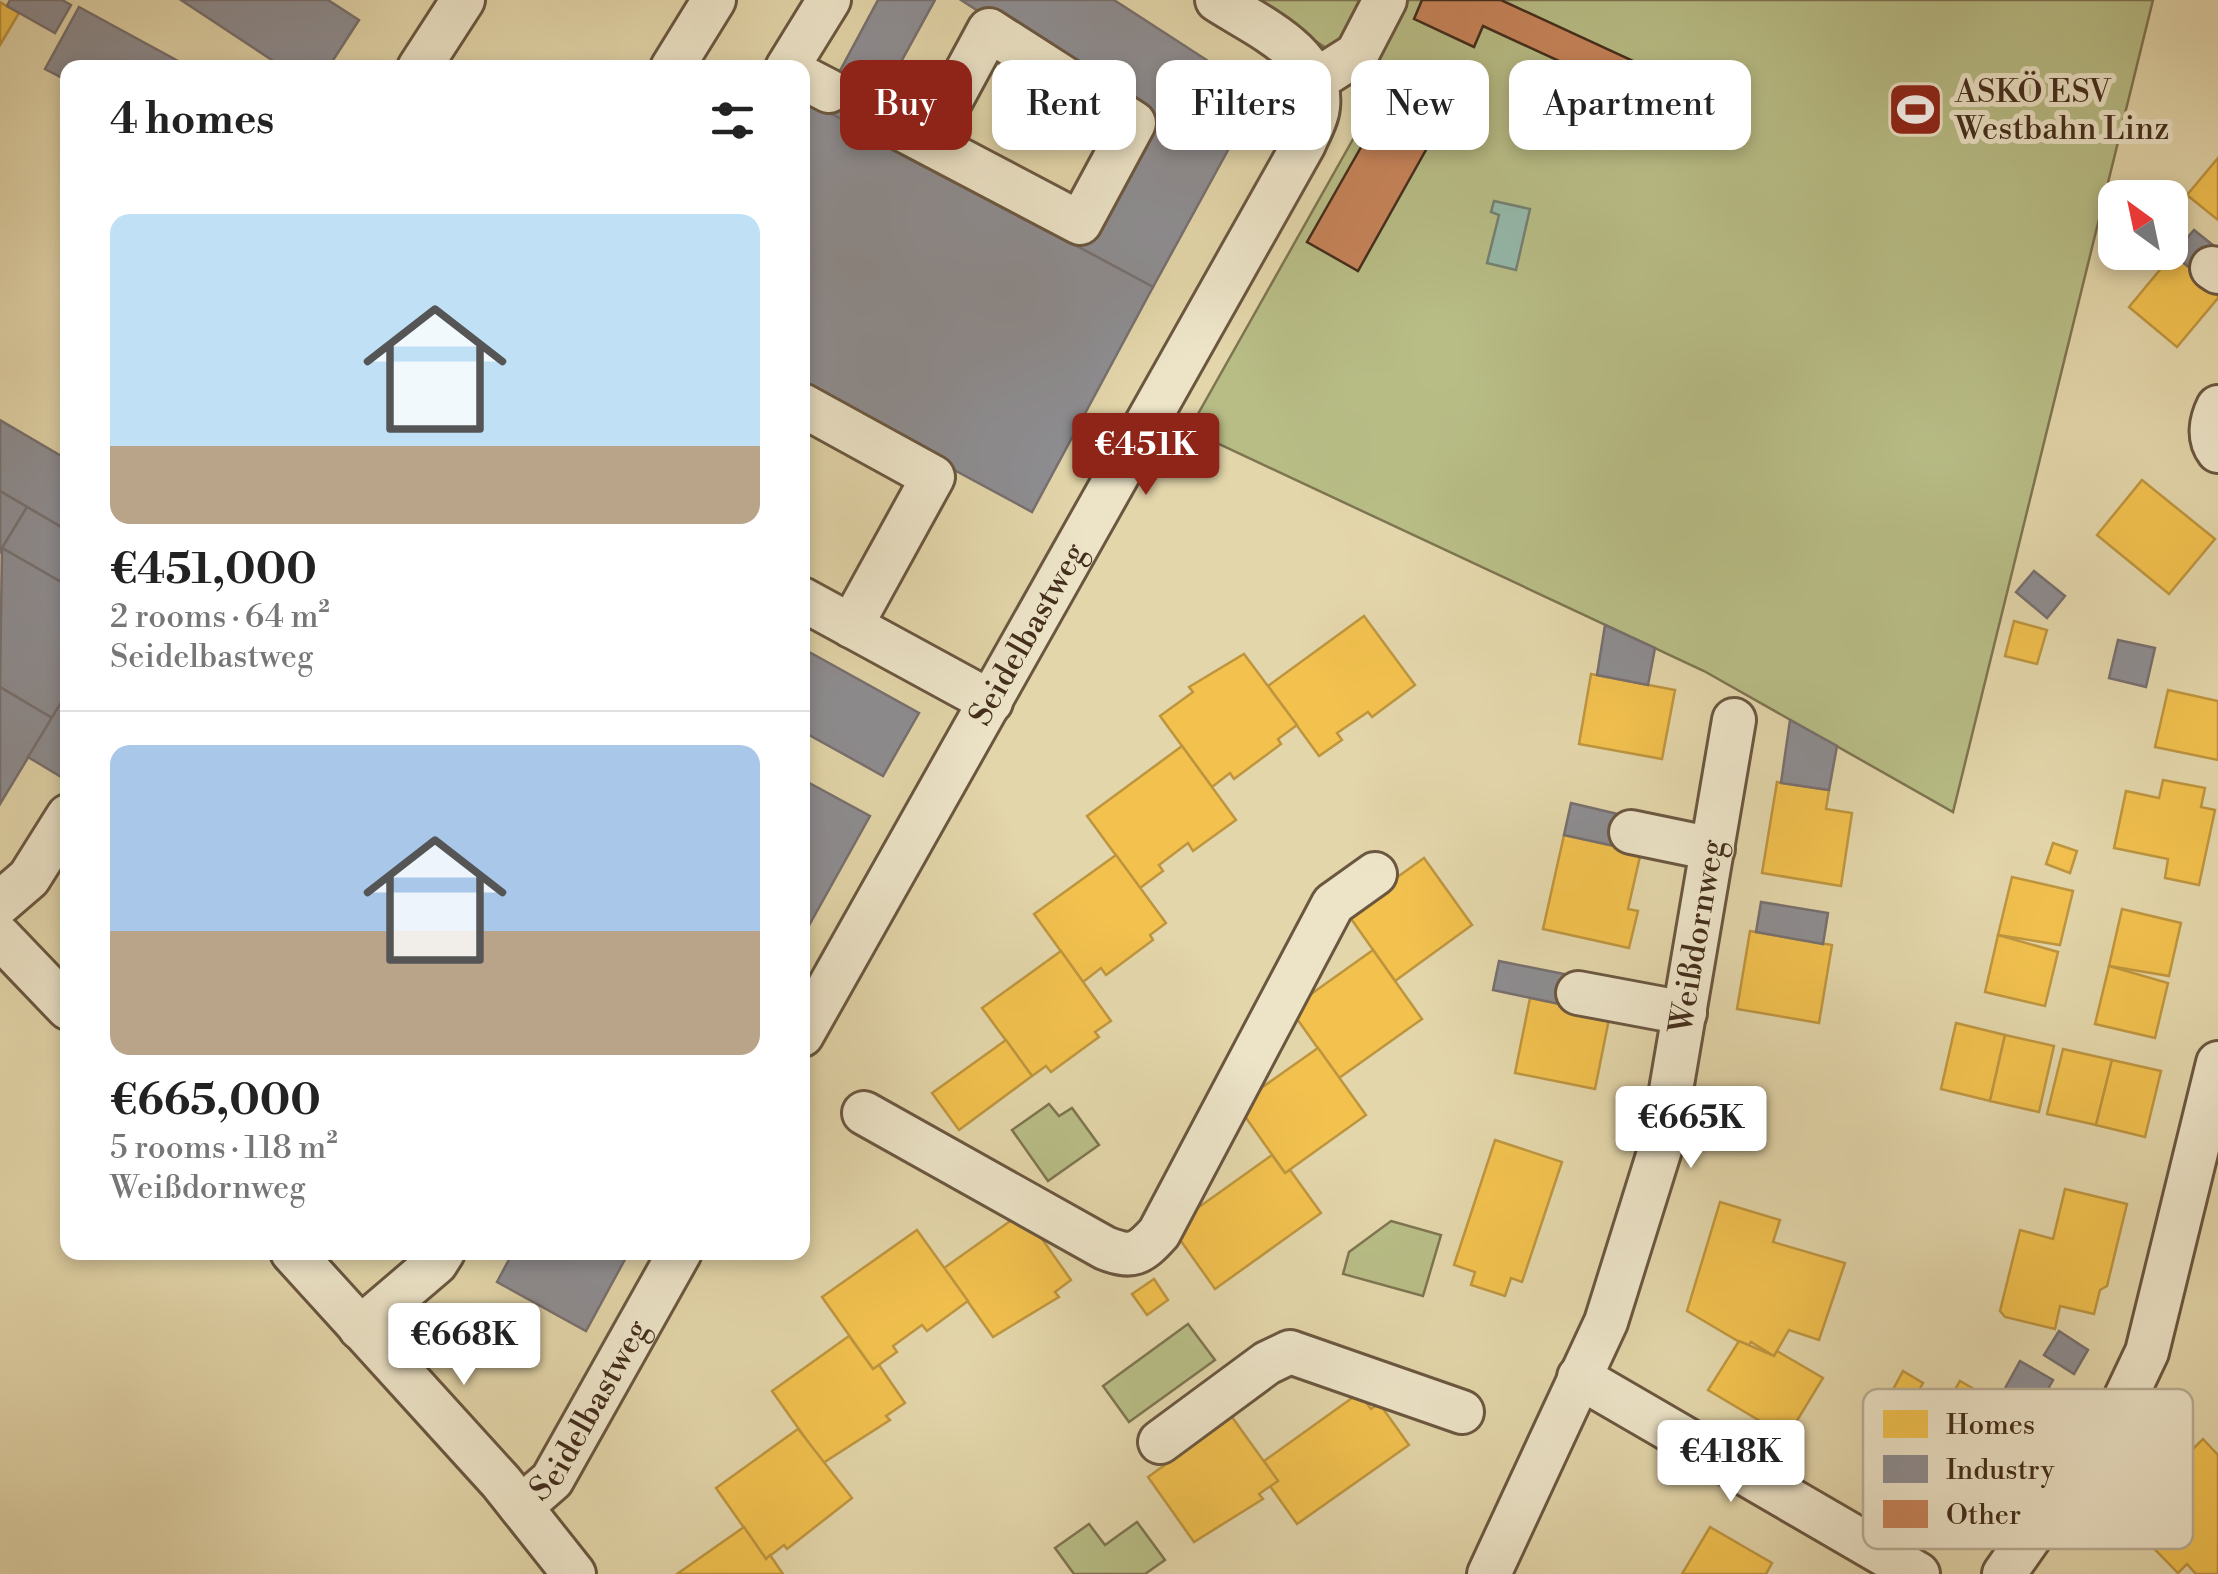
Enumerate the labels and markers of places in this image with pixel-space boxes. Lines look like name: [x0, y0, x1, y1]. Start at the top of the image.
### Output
place label: ASKÖ ESV Westbahn Linz: [1954, 71, 2169, 149]
sports icon: ASKÖ ESV Westbahn Linz: [1886, 80, 1946, 140]
pin: €451K: [1076, 413, 1216, 498]
pin: €665K: [1621, 1086, 1761, 1171]
pin: €668K: [394, 1303, 534, 1388]
pin: €418K: [1661, 1420, 1801, 1505]

